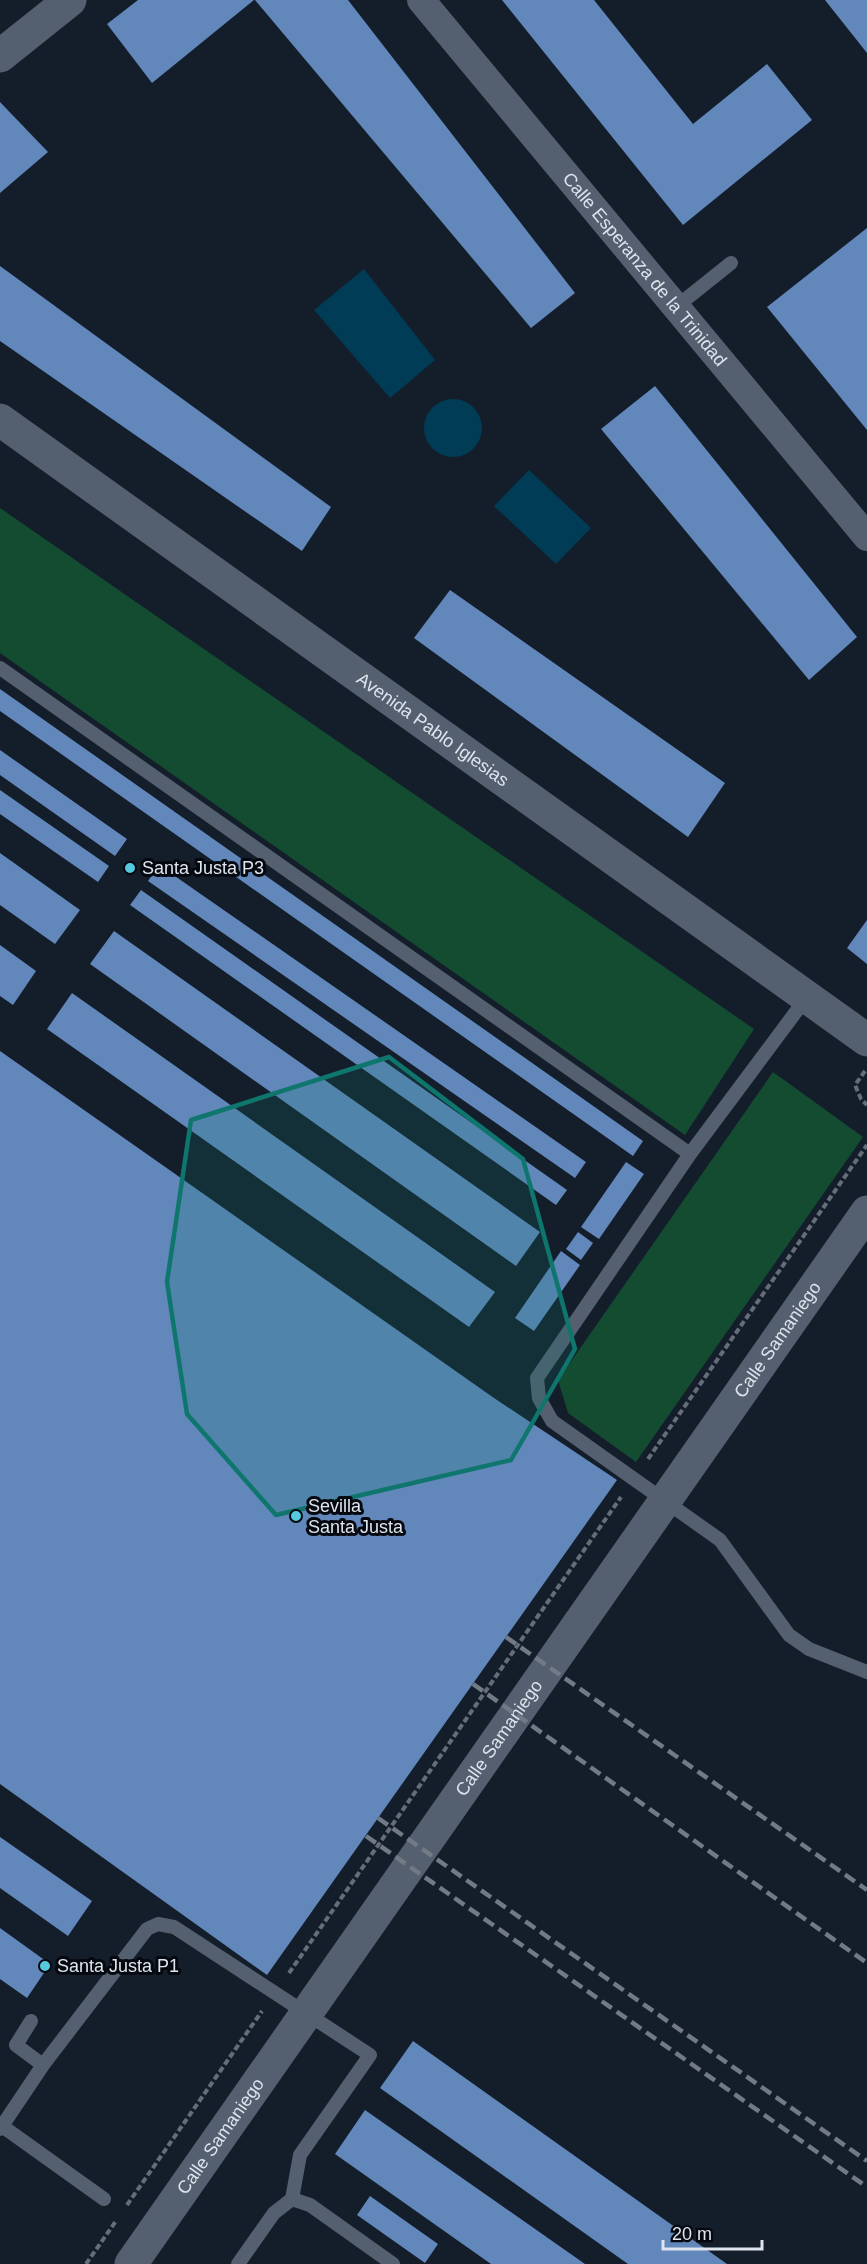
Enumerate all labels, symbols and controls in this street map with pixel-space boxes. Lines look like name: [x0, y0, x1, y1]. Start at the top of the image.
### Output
street label: Calle Esperanza de la Trinidad: [559, 169, 731, 370]
street label: Avenida Pablo Iglesias: [353, 668, 513, 790]
place label: Santa Justa P3: [142, 858, 264, 878]
marker: Santa Justa P3: [123, 861, 137, 875]
street label: Calle Samaniego: [730, 1278, 825, 1402]
place label: Sevilla Santa Justa: [308, 1496, 404, 1537]
marker: Sevilla Santa Justa: [289, 1509, 303, 1523]
street label: Calle Samaniego: [452, 1676, 547, 1800]
place label: Santa Justa P1: [57, 1956, 179, 1976]
marker: Santa Justa P1: [38, 1959, 52, 1973]
street label: Calle Samaniego: [173, 2074, 268, 2198]
scale bar: [663, 2213, 762, 2251]
text: 20 m: [672, 2224, 712, 2244]

